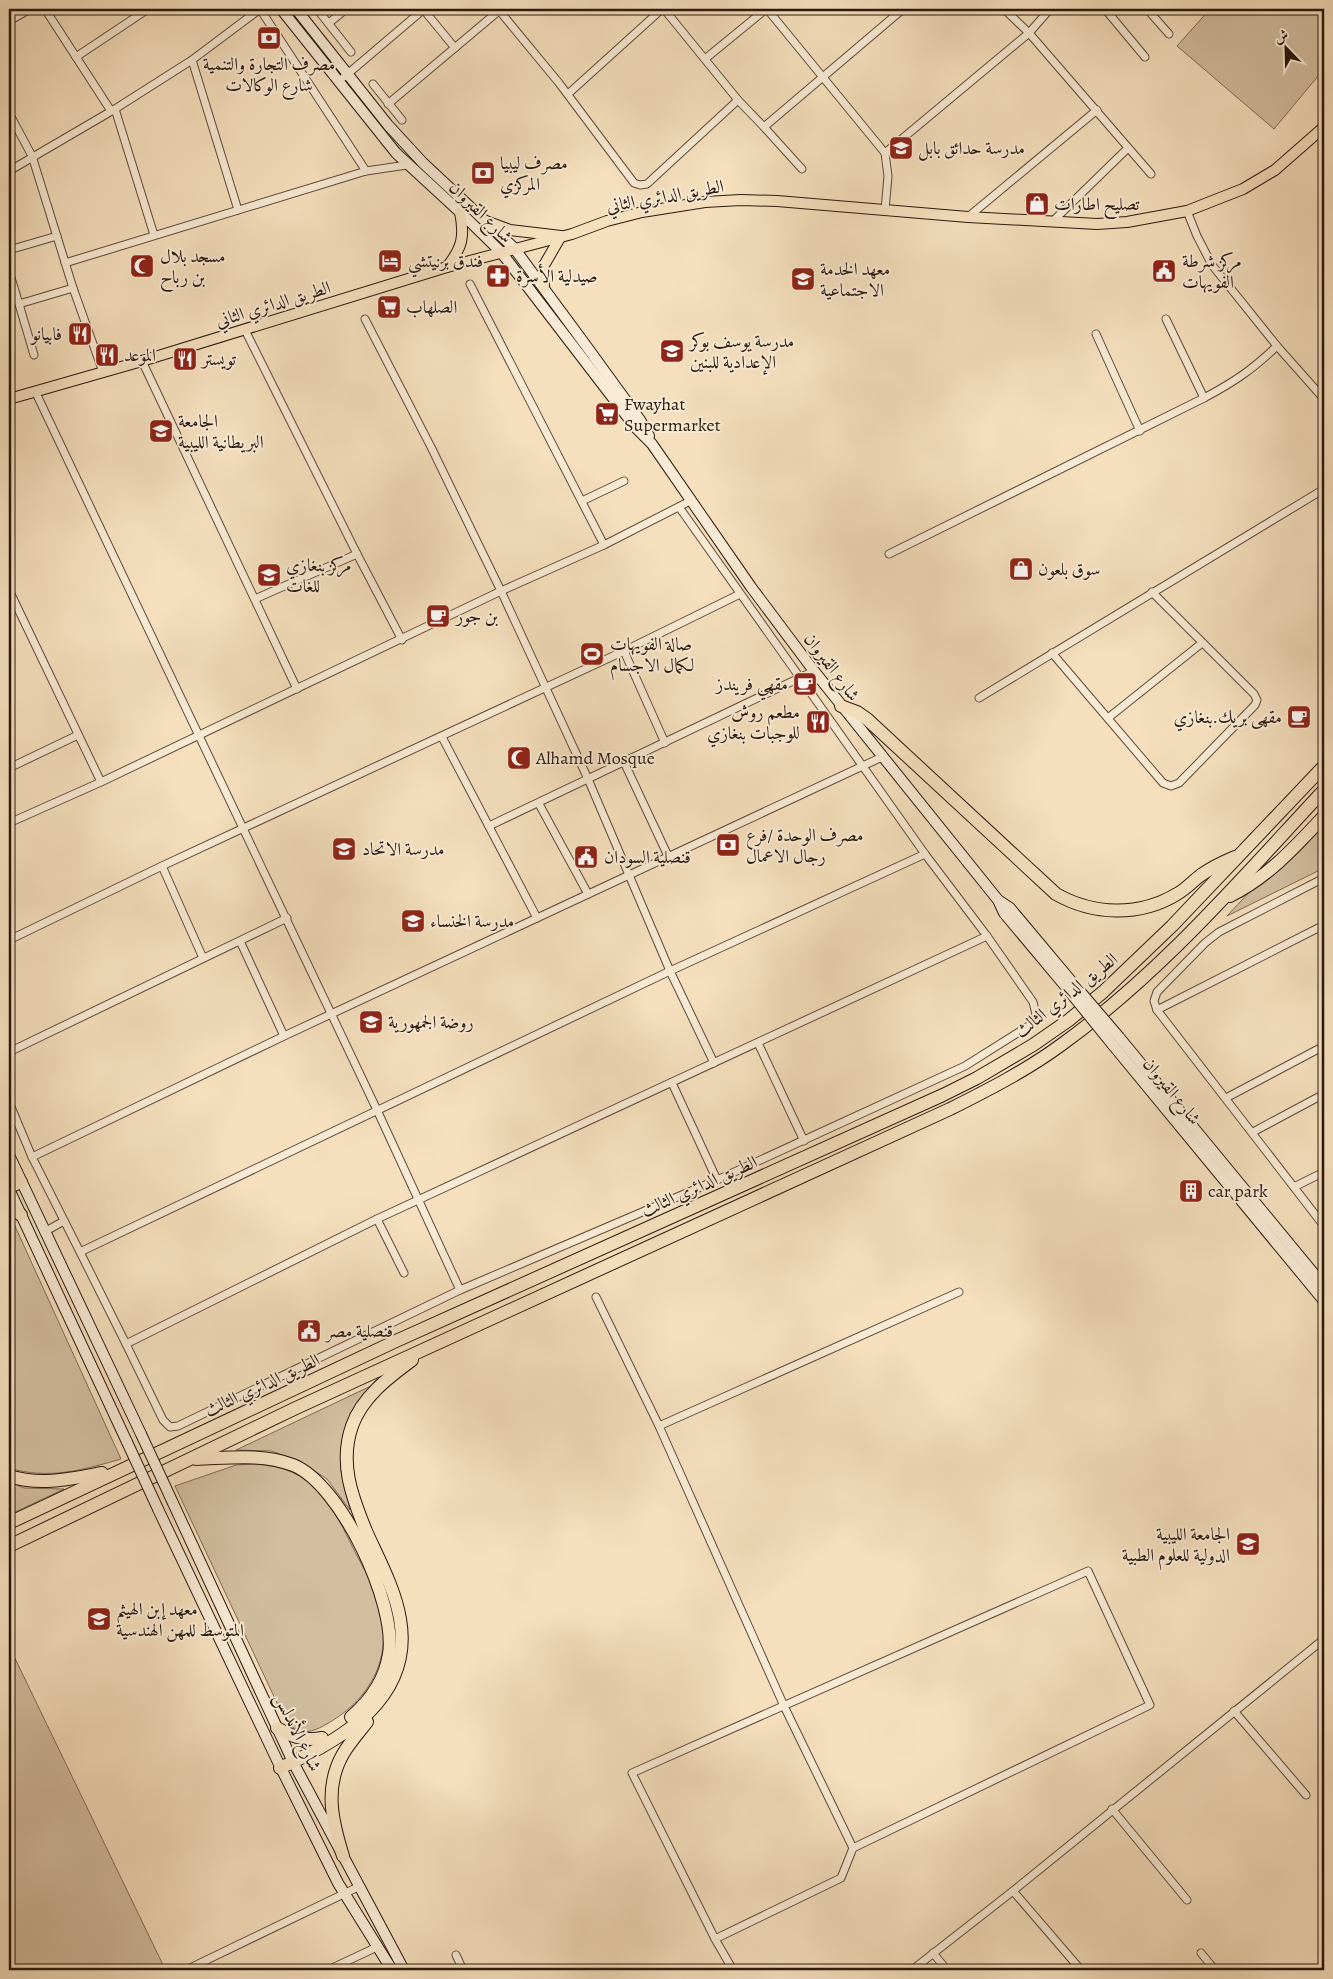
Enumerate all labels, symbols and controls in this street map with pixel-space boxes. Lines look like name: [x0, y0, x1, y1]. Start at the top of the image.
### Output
north arrow: [1260, 22, 1310, 72]
bank icon: مصرف التجارة والتنمية شارع الوكالات: [256, 25, 282, 51]
text: ش: [1271, 25, 1291, 48]
place label: مصرف التجارة والتنمية شارع الوكالات: [203, 52, 335, 100]
school or university icon: مدرسة حدائق بابل: [888, 135, 914, 161]
place label: مدرسة حدائق بابل: [918, 136, 1025, 161]
place label: مصرف ليبيا المركزي: [500, 151, 568, 199]
bank icon: مصرف ليبيا المركزي: [470, 160, 496, 186]
street label: الطريق الدائري الثاني: [604, 174, 726, 221]
street label: شارع القيروان: [442, 176, 518, 251]
shop icon: تصليح اطارات: [1024, 191, 1050, 217]
place label: تصليح اطارات: [1054, 192, 1140, 220]
place label: مسجد بلال بن رباح: [160, 244, 226, 293]
hotel icon: فندق برنيتشي: [377, 248, 403, 274]
place label: فندق برنيتشي: [408, 249, 483, 278]
place label: مركز شرطة الفويهات: [1182, 249, 1242, 294]
mosque icon: مسجد بلال بن رباح: [129, 253, 155, 279]
place label: معهد الخدمة الاجتماعية: [820, 257, 890, 302]
public building icon: مركز شرطة الفويهات: [1151, 258, 1177, 284]
pharmacy icon: صيدلية الأسرة: [485, 263, 511, 289]
place label: صيدلية الأسرة: [516, 263, 598, 288]
school or university icon: معهد الخدمة الاجتماعية: [790, 266, 816, 292]
street label: الطريق الدائري الثاني: [213, 275, 334, 336]
supermarket icon: الصلهاب: [376, 294, 402, 320]
place label: الصلهاب: [406, 295, 458, 319]
restaurant icon: فابيانو: [67, 321, 93, 347]
place label: فابيانو: [29, 322, 62, 346]
place label: مدرسة يوسف بوكر الإعدادية للبنين: [688, 329, 794, 375]
school or university icon: مدرسة يوسف بوكر الإعدادية للبنين: [659, 338, 685, 364]
restaurant icon: الموعد: [94, 342, 120, 368]
place label: الموعد: [124, 343, 156, 367]
restaurant icon: تويستر: [172, 346, 198, 372]
place label: تويستر: [200, 347, 236, 371]
place label: Fwayhat Supermarket: [624, 392, 721, 437]
supermarket icon: Fwayhat Supermarket: [594, 401, 620, 427]
place label: الجامعة البريطانية الليبية: [178, 409, 264, 454]
school or university icon: الجامعة البريطانية الليبية: [148, 418, 174, 444]
place label: مركز بنغازي للغات: [286, 553, 352, 598]
shop icon: سوق بلعون: [1008, 556, 1034, 582]
place label: سوق بلعون: [1038, 557, 1100, 581]
school or university icon: مركز بنغازي للغات: [256, 562, 282, 588]
cafe icon: بن جور: [425, 603, 451, 629]
place label: بن جور: [454, 604, 499, 628]
street label: شارع القيروان: [796, 628, 866, 708]
place label: صالة الفويهات لكمال الاجسام: [610, 632, 694, 681]
sports icon: صالة الفويهات لكمال الاجسام: [579, 641, 605, 667]
cafe icon: مقهي فريندز: [792, 671, 818, 697]
place label: مقهي فريندز: [714, 672, 788, 701]
place label: مطعم روش للوجبات بنغازي: [707, 700, 800, 748]
cafe icon: مقهى بريك.بنغازي: [1286, 704, 1312, 730]
place label: مقهى بريك.بنغازي: [1174, 705, 1282, 732]
restaurant icon: مطعم روش للوجبات بنغازي: [805, 709, 831, 735]
mosque icon: Alhamd Mosque: [506, 745, 532, 771]
place label: Alhamd Mosque: [535, 746, 655, 770]
place label: مصرف الوحدة /فرع رجال الاعمال: [746, 823, 863, 868]
bank icon: مصرف الوحدة /فرع رجال الاعمال: [715, 832, 741, 858]
school or university icon: مدرسة الاتحاد: [331, 836, 357, 862]
place label: مدرسة الاتحاد: [362, 837, 445, 861]
public building icon: قنصلية السودان: [573, 844, 599, 870]
place label: قنصلية السودان: [604, 845, 691, 869]
school or university icon: مدرسة الخنساء: [400, 908, 426, 934]
place label: مدرسة الخنساء: [430, 909, 514, 933]
street label: الطريق الدائري الثالث: [1009, 947, 1125, 1045]
school or university icon: روضة الجمهورية: [358, 1009, 384, 1035]
place label: روضة الجمهورية: [388, 1010, 474, 1034]
street label: شارع القيروان: [1135, 1052, 1206, 1132]
street label: الطريق الدائري الثالث: [637, 1150, 762, 1225]
building icon: car park: [1178, 1178, 1204, 1204]
place label: car park: [1208, 1179, 1268, 1203]
public building icon: قنصلية مصر: [296, 1318, 322, 1344]
place label: قنصلية مصر: [324, 1319, 393, 1343]
street label: الطريق الدائري الثالث: [200, 1348, 325, 1425]
place label: الجامعة الليبية الدولية للعلوم الطبية: [1122, 1522, 1230, 1571]
school or university icon: الجامعة الليبية الدولية للعلوم الطبية: [1235, 1531, 1261, 1557]
place label: معهد إبن الهيثم المتوسط للمهن الهندسية: [116, 1597, 244, 1642]
school or university icon: معهد إبن الهيثم المتوسط للمهن الهندسية: [86, 1606, 112, 1632]
street label: شارع الأندلس: [266, 1688, 328, 1777]

